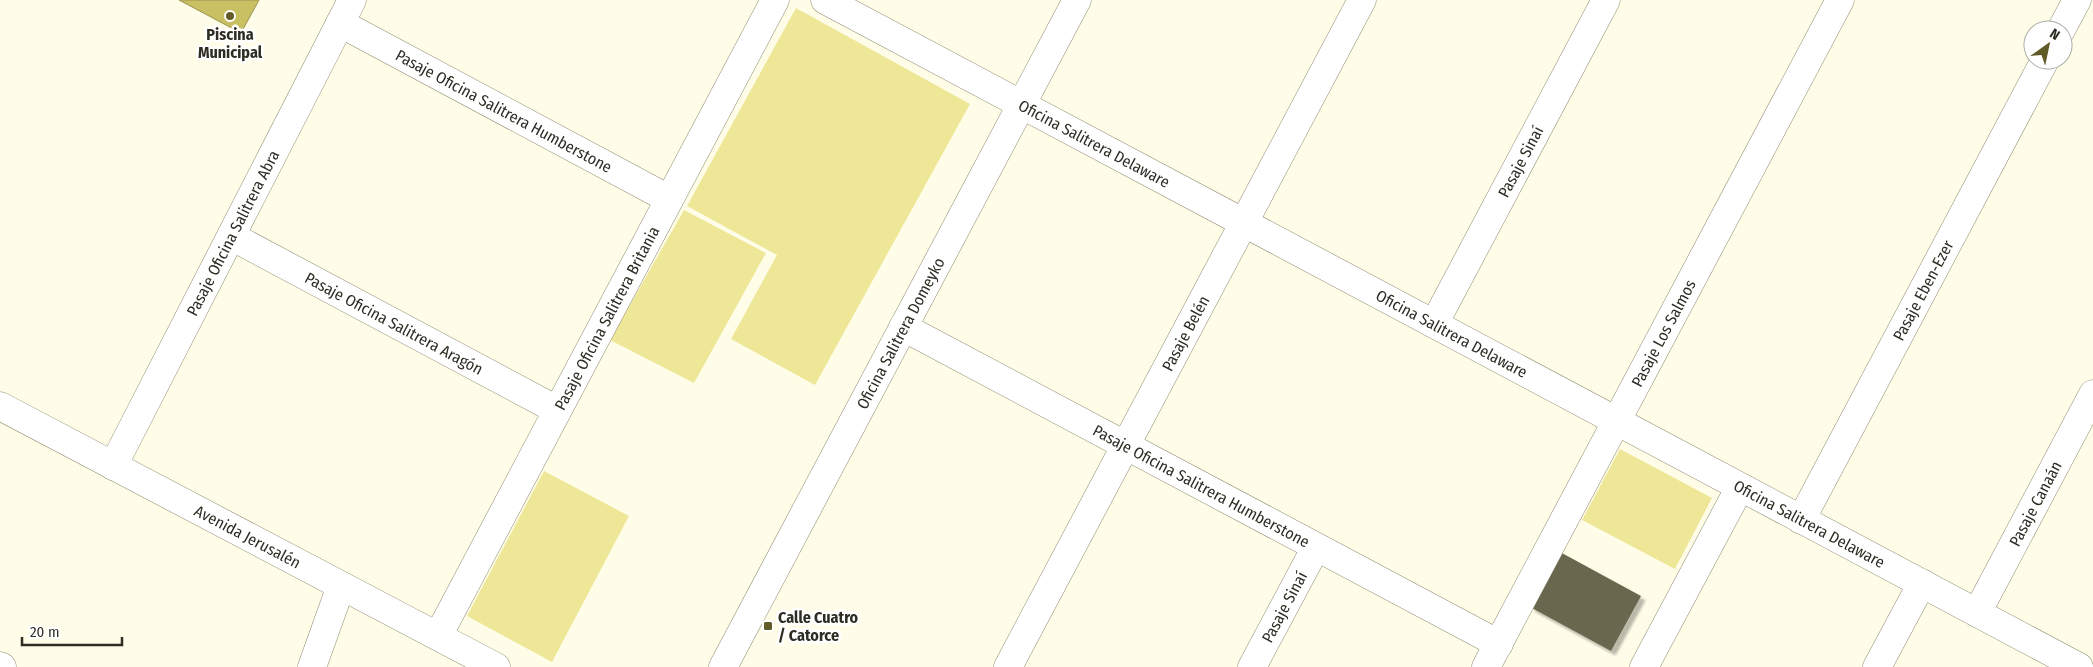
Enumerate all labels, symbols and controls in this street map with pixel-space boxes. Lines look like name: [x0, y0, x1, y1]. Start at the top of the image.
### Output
marker: Piscina Municipal: [224, 10, 236, 22]
north arrow: [2023, 20, 2073, 70]
place label: Piscina Municipal: [198, 25, 263, 62]
text: N: [2047, 25, 2063, 44]
street label: Pasaje Oficina Salitrera Humberstone: [393, 45, 615, 176]
street label: Oficina Salitrera Delaware: [1015, 95, 1173, 191]
street label: Pasaje Sinaí: [1494, 123, 1547, 200]
street label: Pasaje Oficina Salitrera Abra: [182, 147, 283, 319]
street label: Pasaje Oficina Salitrera Britania: [550, 223, 663, 413]
street label: Pasaje Eben-Ezer: [1888, 236, 1957, 344]
street label: Oficina Salitrera Domeyko: [852, 254, 948, 412]
street label: Pasaje Oficina Salitrera Aragón: [302, 268, 486, 378]
street label: Pasaje Los Salmos: [1627, 276, 1699, 390]
street label: Oficina Salitrera Delaware: [1373, 285, 1531, 381]
street label: Pasaje Belén: [1157, 292, 1213, 374]
street label: Pasaje Oficina Salitrera Humberstone: [1090, 420, 1313, 551]
street label: Pasaje Canaán: [2005, 458, 2065, 549]
street label: Oficina Salitrera Delaware: [1731, 476, 1888, 572]
street label: Avenida Jerusalén: [191, 501, 304, 572]
street label: Pasaje Sinaí: [1257, 568, 1311, 646]
place label: Calle Cuatro / Catorce: [778, 608, 859, 645]
scale bar: [22, 614, 122, 646]
marker: Calle Cuatro / Catorce: [762, 620, 774, 632]
text: 20 m: [30, 623, 60, 641]

